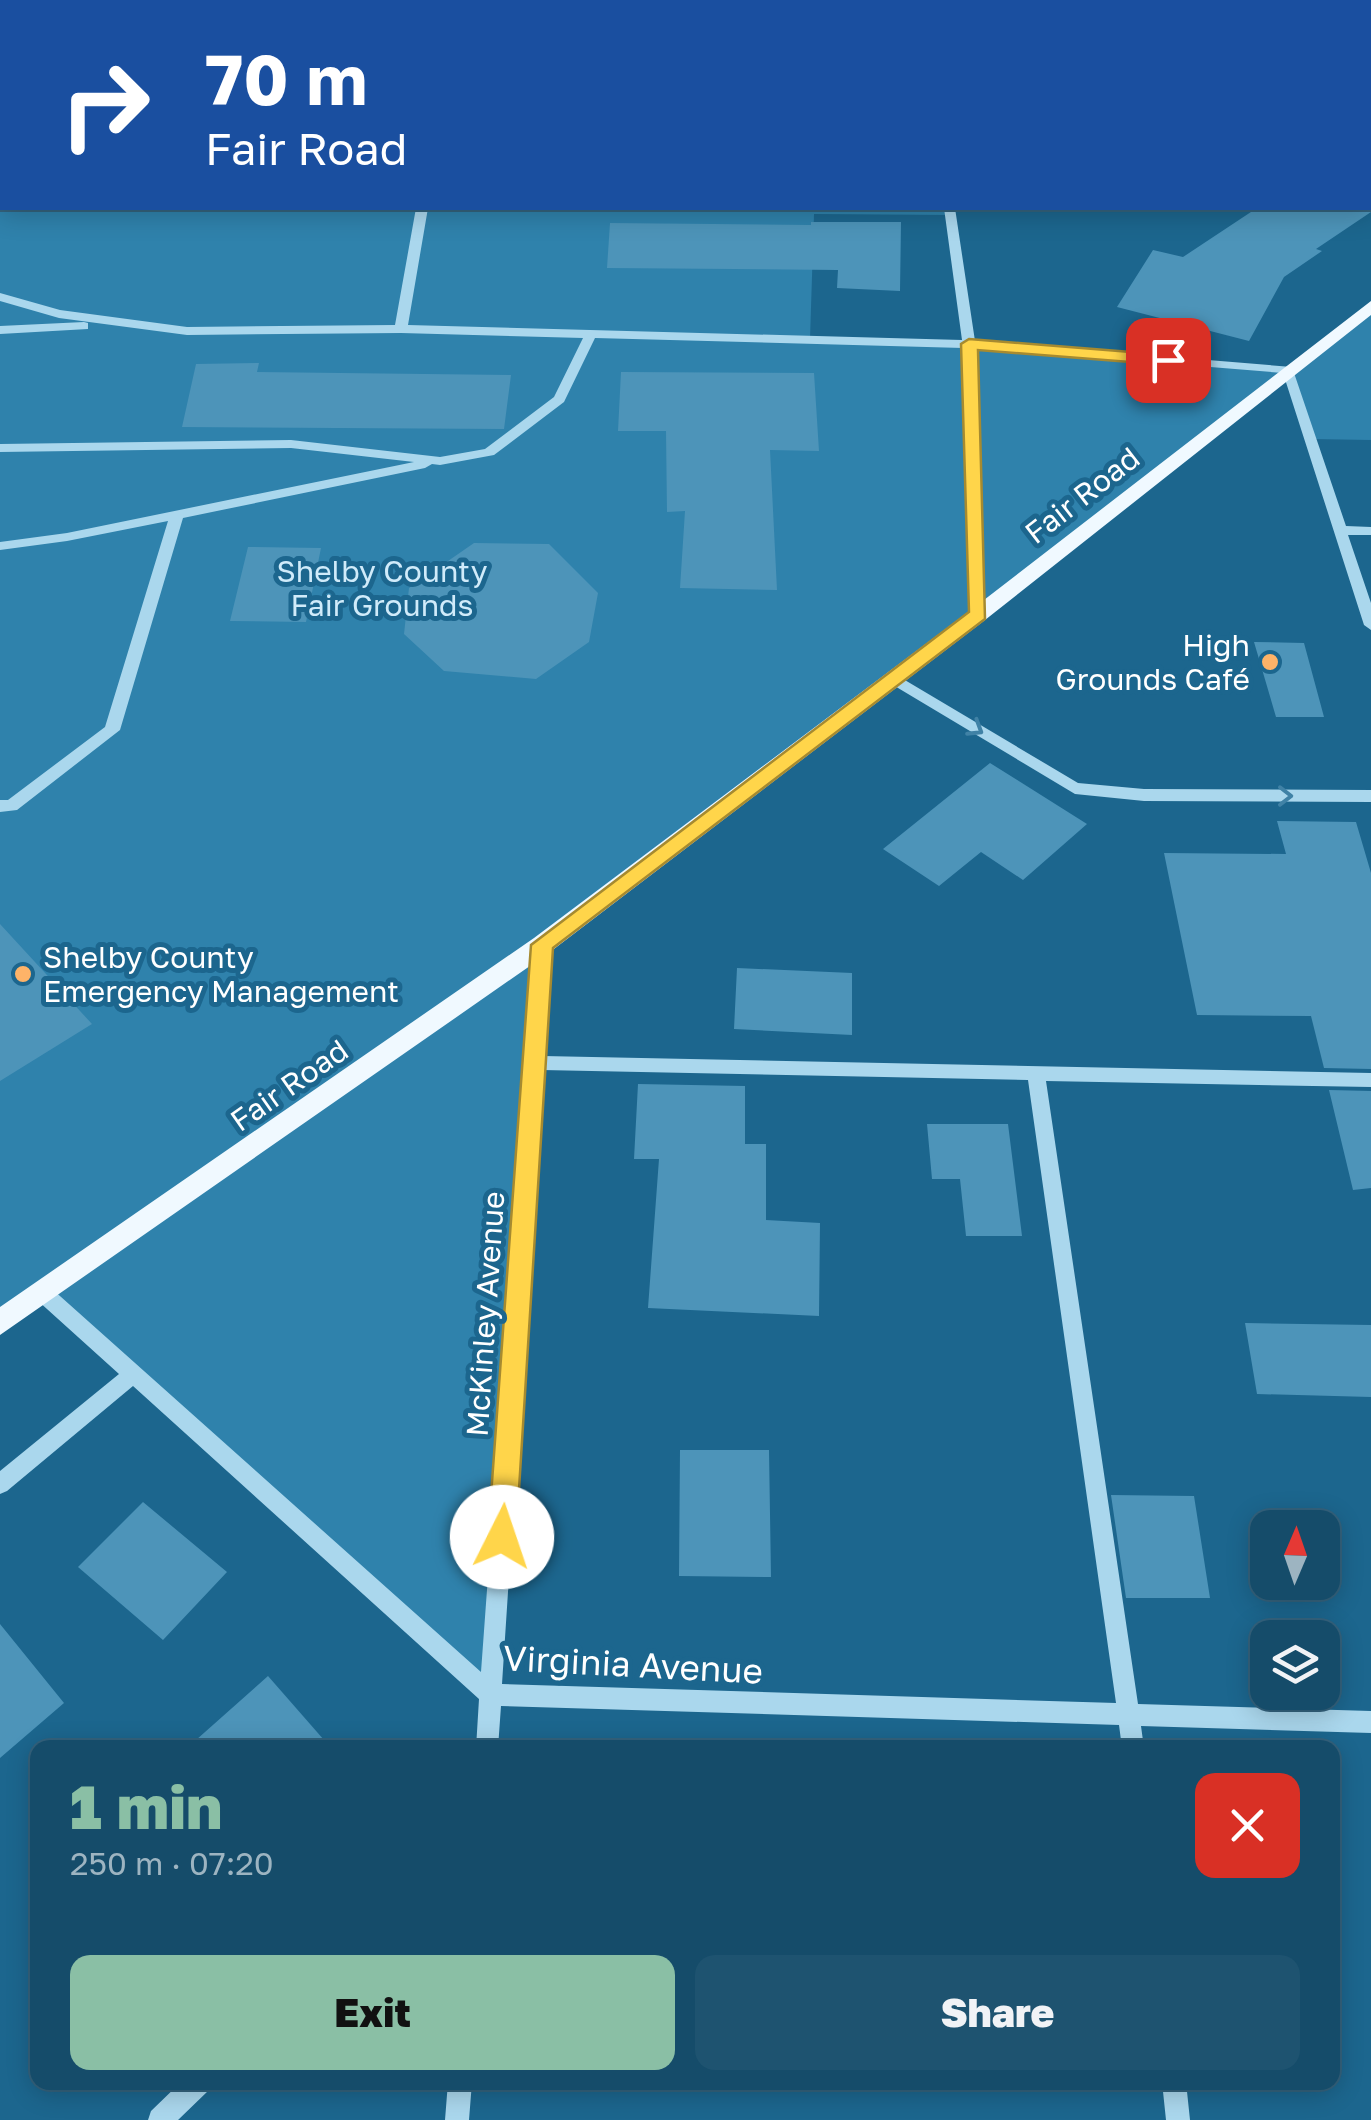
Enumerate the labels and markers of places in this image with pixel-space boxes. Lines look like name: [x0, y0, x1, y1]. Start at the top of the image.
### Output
pin: [1126, 318, 1211, 403]
place label: High Grounds Café: [1056, 627, 1250, 697]
marker: High Grounds Café: [1259, 651, 1281, 673]
place label: Shelby County Emergency Management: [43, 939, 399, 1009]
marker: Shelby County Emergency Management: [12, 963, 34, 985]

